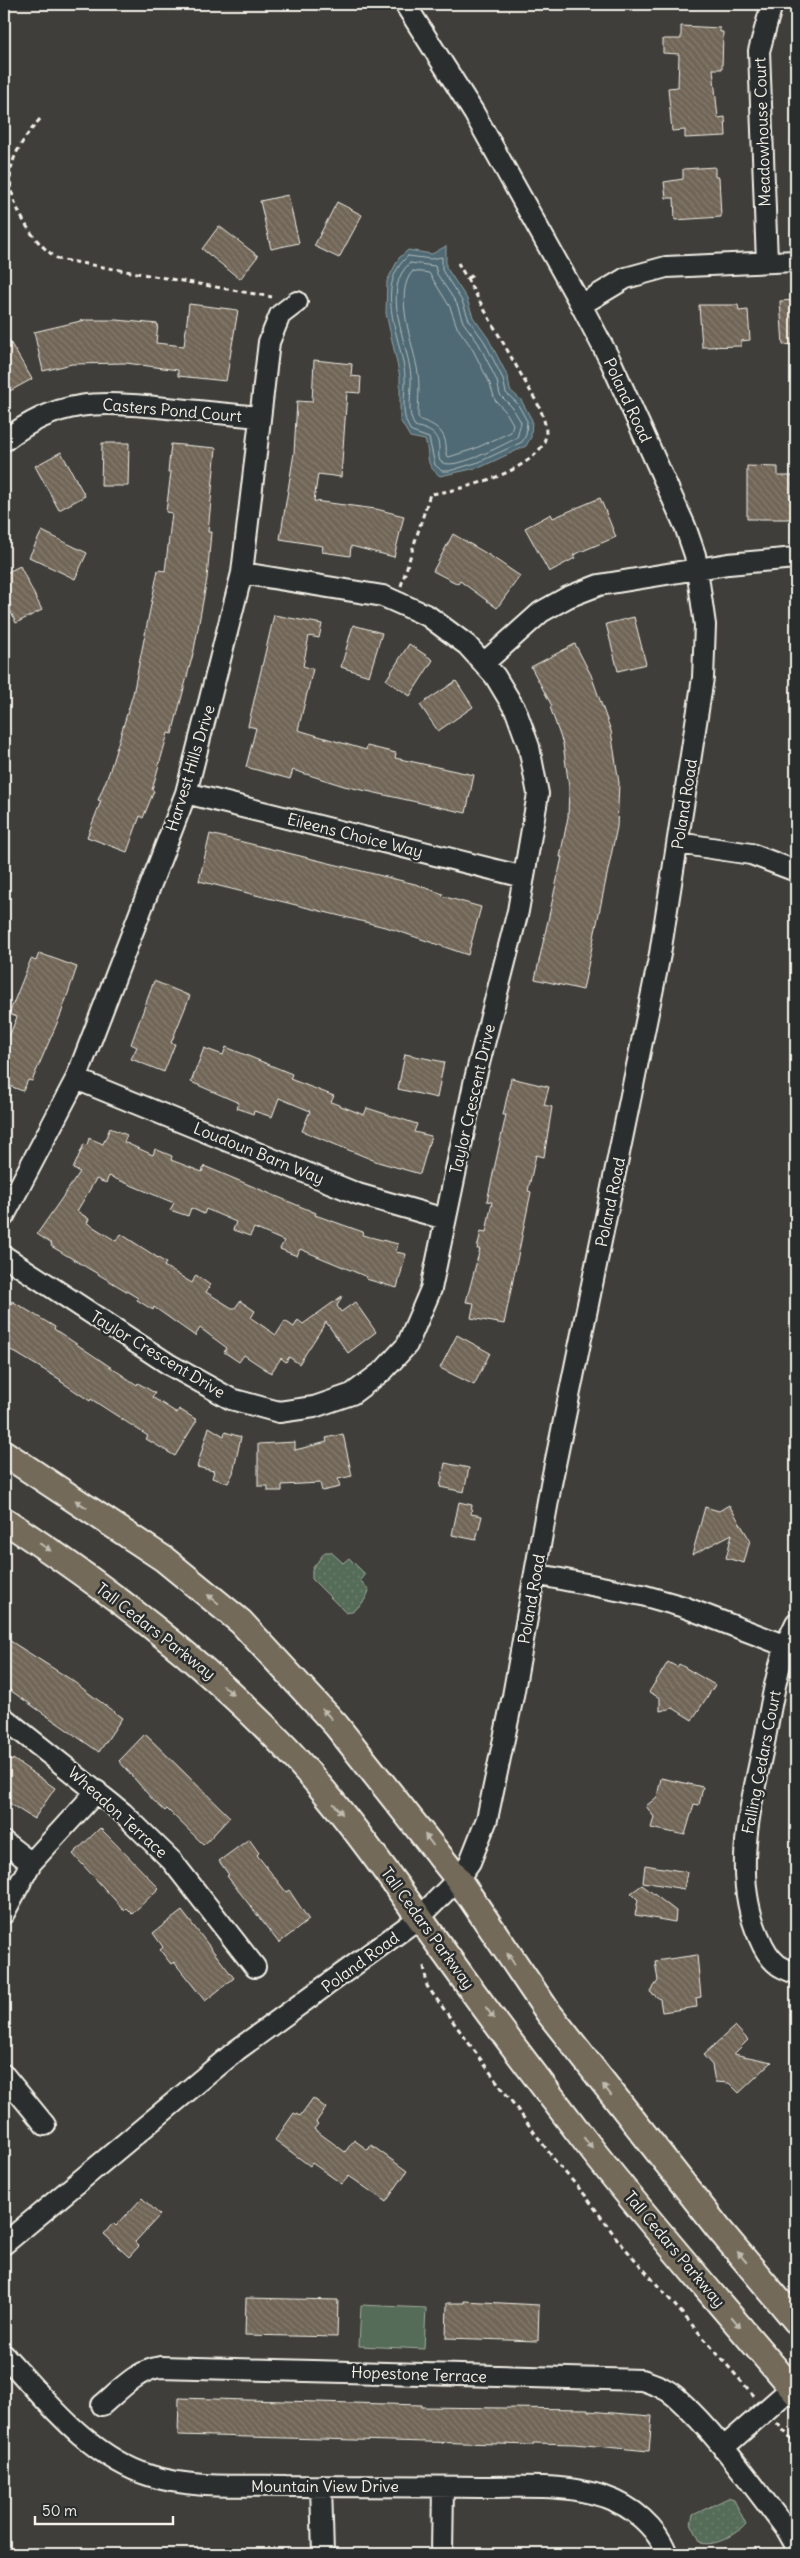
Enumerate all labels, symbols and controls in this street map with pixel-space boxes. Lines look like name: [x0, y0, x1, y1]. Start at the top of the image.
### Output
street label: Meadowhouse Court: [749, 56, 775, 207]
street label: Poland Road: [600, 355, 656, 445]
street label: Casters Pond Court: [102, 394, 243, 426]
street label: Harvest Hills Drive: [161, 702, 219, 834]
street label: Poland Road: [667, 757, 701, 851]
street label: Eileens Choice Way: [285, 808, 425, 862]
street label: Taylor Crescent Drive: [445, 1022, 499, 1176]
street label: Loudoun Barn Way: [191, 1118, 327, 1188]
street label: Poland Road: [591, 1155, 629, 1249]
street label: Taylor Crescent Drive: [87, 1306, 229, 1402]
one-way arrow: [74, 1499, 88, 1509]
one-way arrow: [38, 1542, 51, 1552]
street label: Poland Road: [513, 1552, 549, 1646]
street label: Tall Cedars Parkway: [92, 1578, 220, 1684]
one-way arrow: [206, 1593, 219, 1604]
one-way arrow: [221, 1684, 233, 1696]
street label: Falling Cedars Court: [737, 1688, 785, 1835]
one-way arrow: [321, 1709, 333, 1721]
street label: Wheadon Terrace: [64, 1762, 172, 1862]
one-way arrow: [333, 1802, 344, 1815]
one-way arrow: [424, 1834, 434, 1847]
street label: Tall Cedars Parkway: [377, 1863, 479, 1993]
street label: Poland Road: [317, 1927, 403, 1997]
one-way arrow: [507, 1952, 516, 1965]
one-way arrow: [485, 2006, 495, 2020]
one-way arrow: [602, 2084, 613, 2097]
one-way arrow: [582, 2136, 593, 2149]
street label: Tall Cedars Parkway: [620, 2187, 730, 2311]
one-way arrow: [737, 2251, 748, 2263]
one-way arrow: [730, 2316, 741, 2328]
street label: Hopestone Terrace: [351, 2362, 487, 2386]
street label: Mountain View Drive: [251, 2476, 399, 2496]
scale bar: [35, 2493, 172, 2525]
text: 50 m: [42, 2501, 77, 2520]

